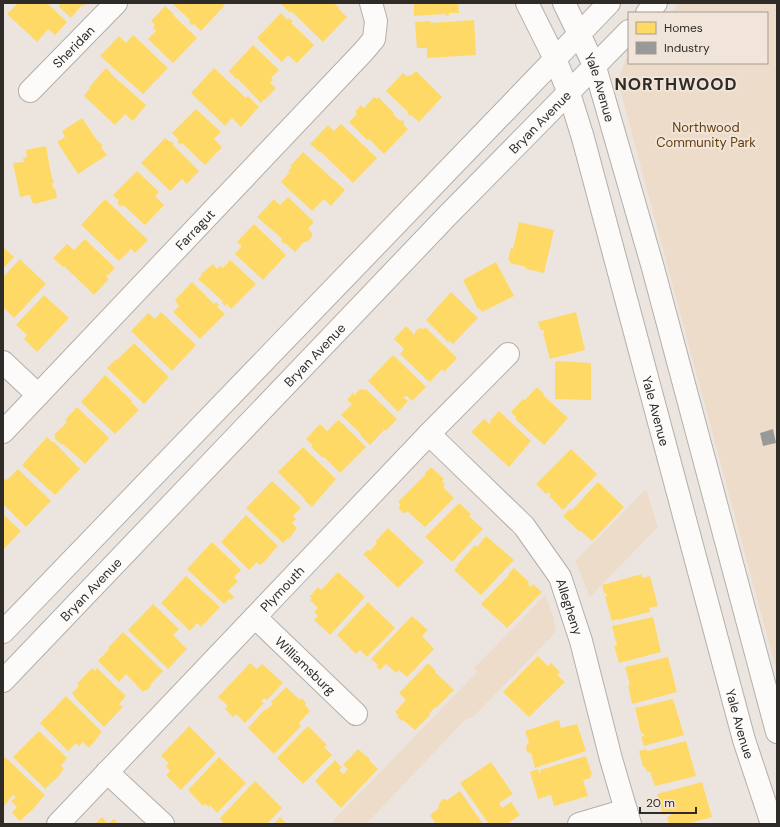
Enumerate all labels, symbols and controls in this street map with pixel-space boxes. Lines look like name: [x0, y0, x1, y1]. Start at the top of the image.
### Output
legend: [628, 12, 768, 64]
text: Homes: [664, 20, 703, 36]
street label: Sheridan: [49, 22, 98, 72]
text: Industry: [664, 40, 710, 56]
street label: Yale Avenue: [580, 50, 618, 124]
district label: NORTHWOOD: [614, 73, 738, 95]
street label: Bryan Avenue: [505, 87, 575, 157]
park label: Northwood Community Park: [656, 119, 756, 151]
street label: Farragut: [172, 206, 219, 254]
street label: Bryan Avenue: [280, 320, 349, 391]
street label: Yale Avenue: [638, 374, 673, 448]
street label: Bryan Avenue: [57, 554, 125, 625]
street label: Plymouth: [257, 562, 308, 615]
street label: Allegheny: [552, 576, 586, 637]
street label: Williamsburg: [271, 633, 339, 699]
street label: Yale Avenue: [722, 687, 758, 761]
scale bar: [640, 789, 696, 815]
text: 20 m: [646, 795, 675, 811]

